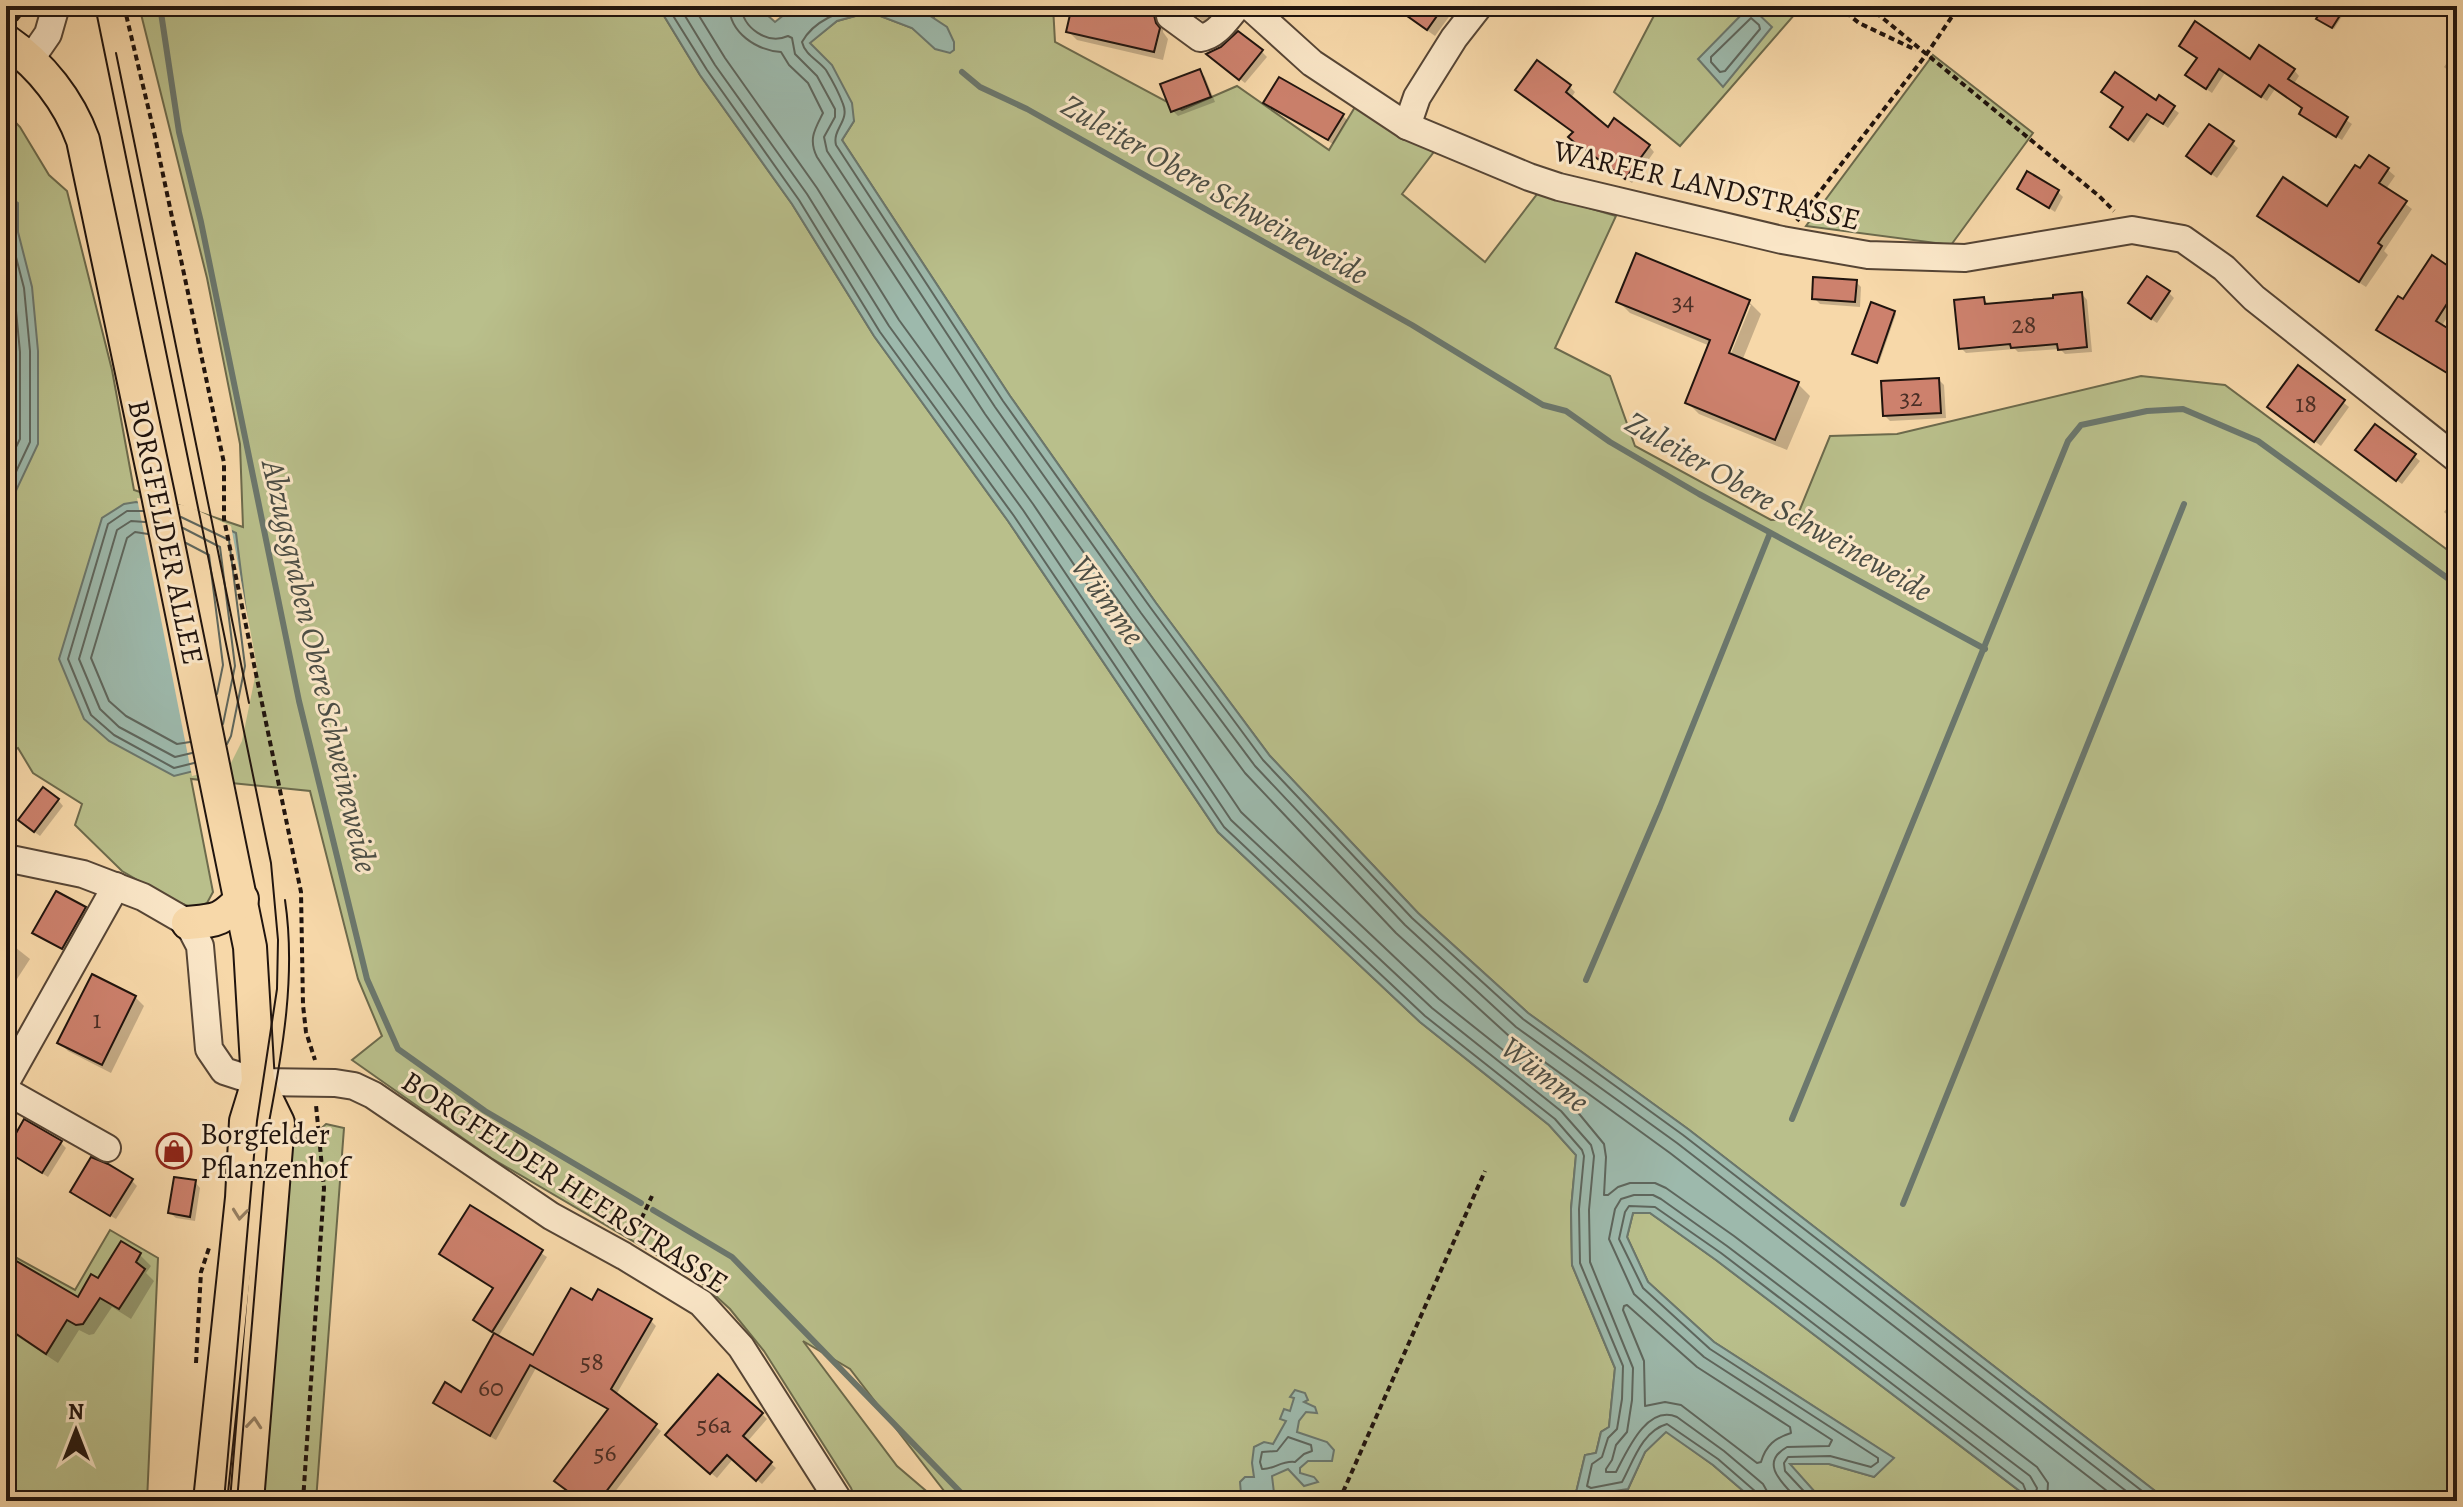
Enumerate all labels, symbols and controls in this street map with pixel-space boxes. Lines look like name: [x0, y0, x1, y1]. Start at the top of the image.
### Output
water label: Zuleiter Obere Schweineweide: [1053, 83, 1377, 295]
street label: WARFER LANDSTRASSE: [1549, 130, 1864, 240]
house number: 34: [1672, 284, 1695, 319]
house number: 28: [2012, 307, 2036, 342]
house number: 32: [1899, 380, 1923, 415]
house number: 18: [2295, 386, 2317, 421]
street label: BORGFELDER ALLEE: [118, 396, 214, 668]
water label: Zuleiter Obere Schweineweide: [1617, 400, 1941, 612]
water label: Abzugsgraben Obere Schweineweide: [251, 453, 389, 877]
water label: Wümme: [1060, 546, 1156, 654]
house number: 1: [93, 1002, 102, 1037]
water label: Wümme: [1491, 1025, 1599, 1123]
street label: BORGFELDER HEERSTRASSE: [394, 1061, 736, 1303]
place label: Borgfelder Pflanzenhof: [200, 1114, 353, 1188]
shop icon: Borgfelder Pflanzenhof: [155, 1132, 193, 1170]
one-way arrow: [231, 1208, 248, 1221]
house number: 58: [580, 1344, 604, 1379]
house number: 60: [478, 1370, 504, 1405]
north arrow: [36, 1391, 116, 1471]
text: N: [68, 1397, 84, 1427]
house number: 56a: [696, 1407, 732, 1442]
one-way arrow: [246, 1416, 263, 1429]
house number: 56: [593, 1435, 617, 1470]

